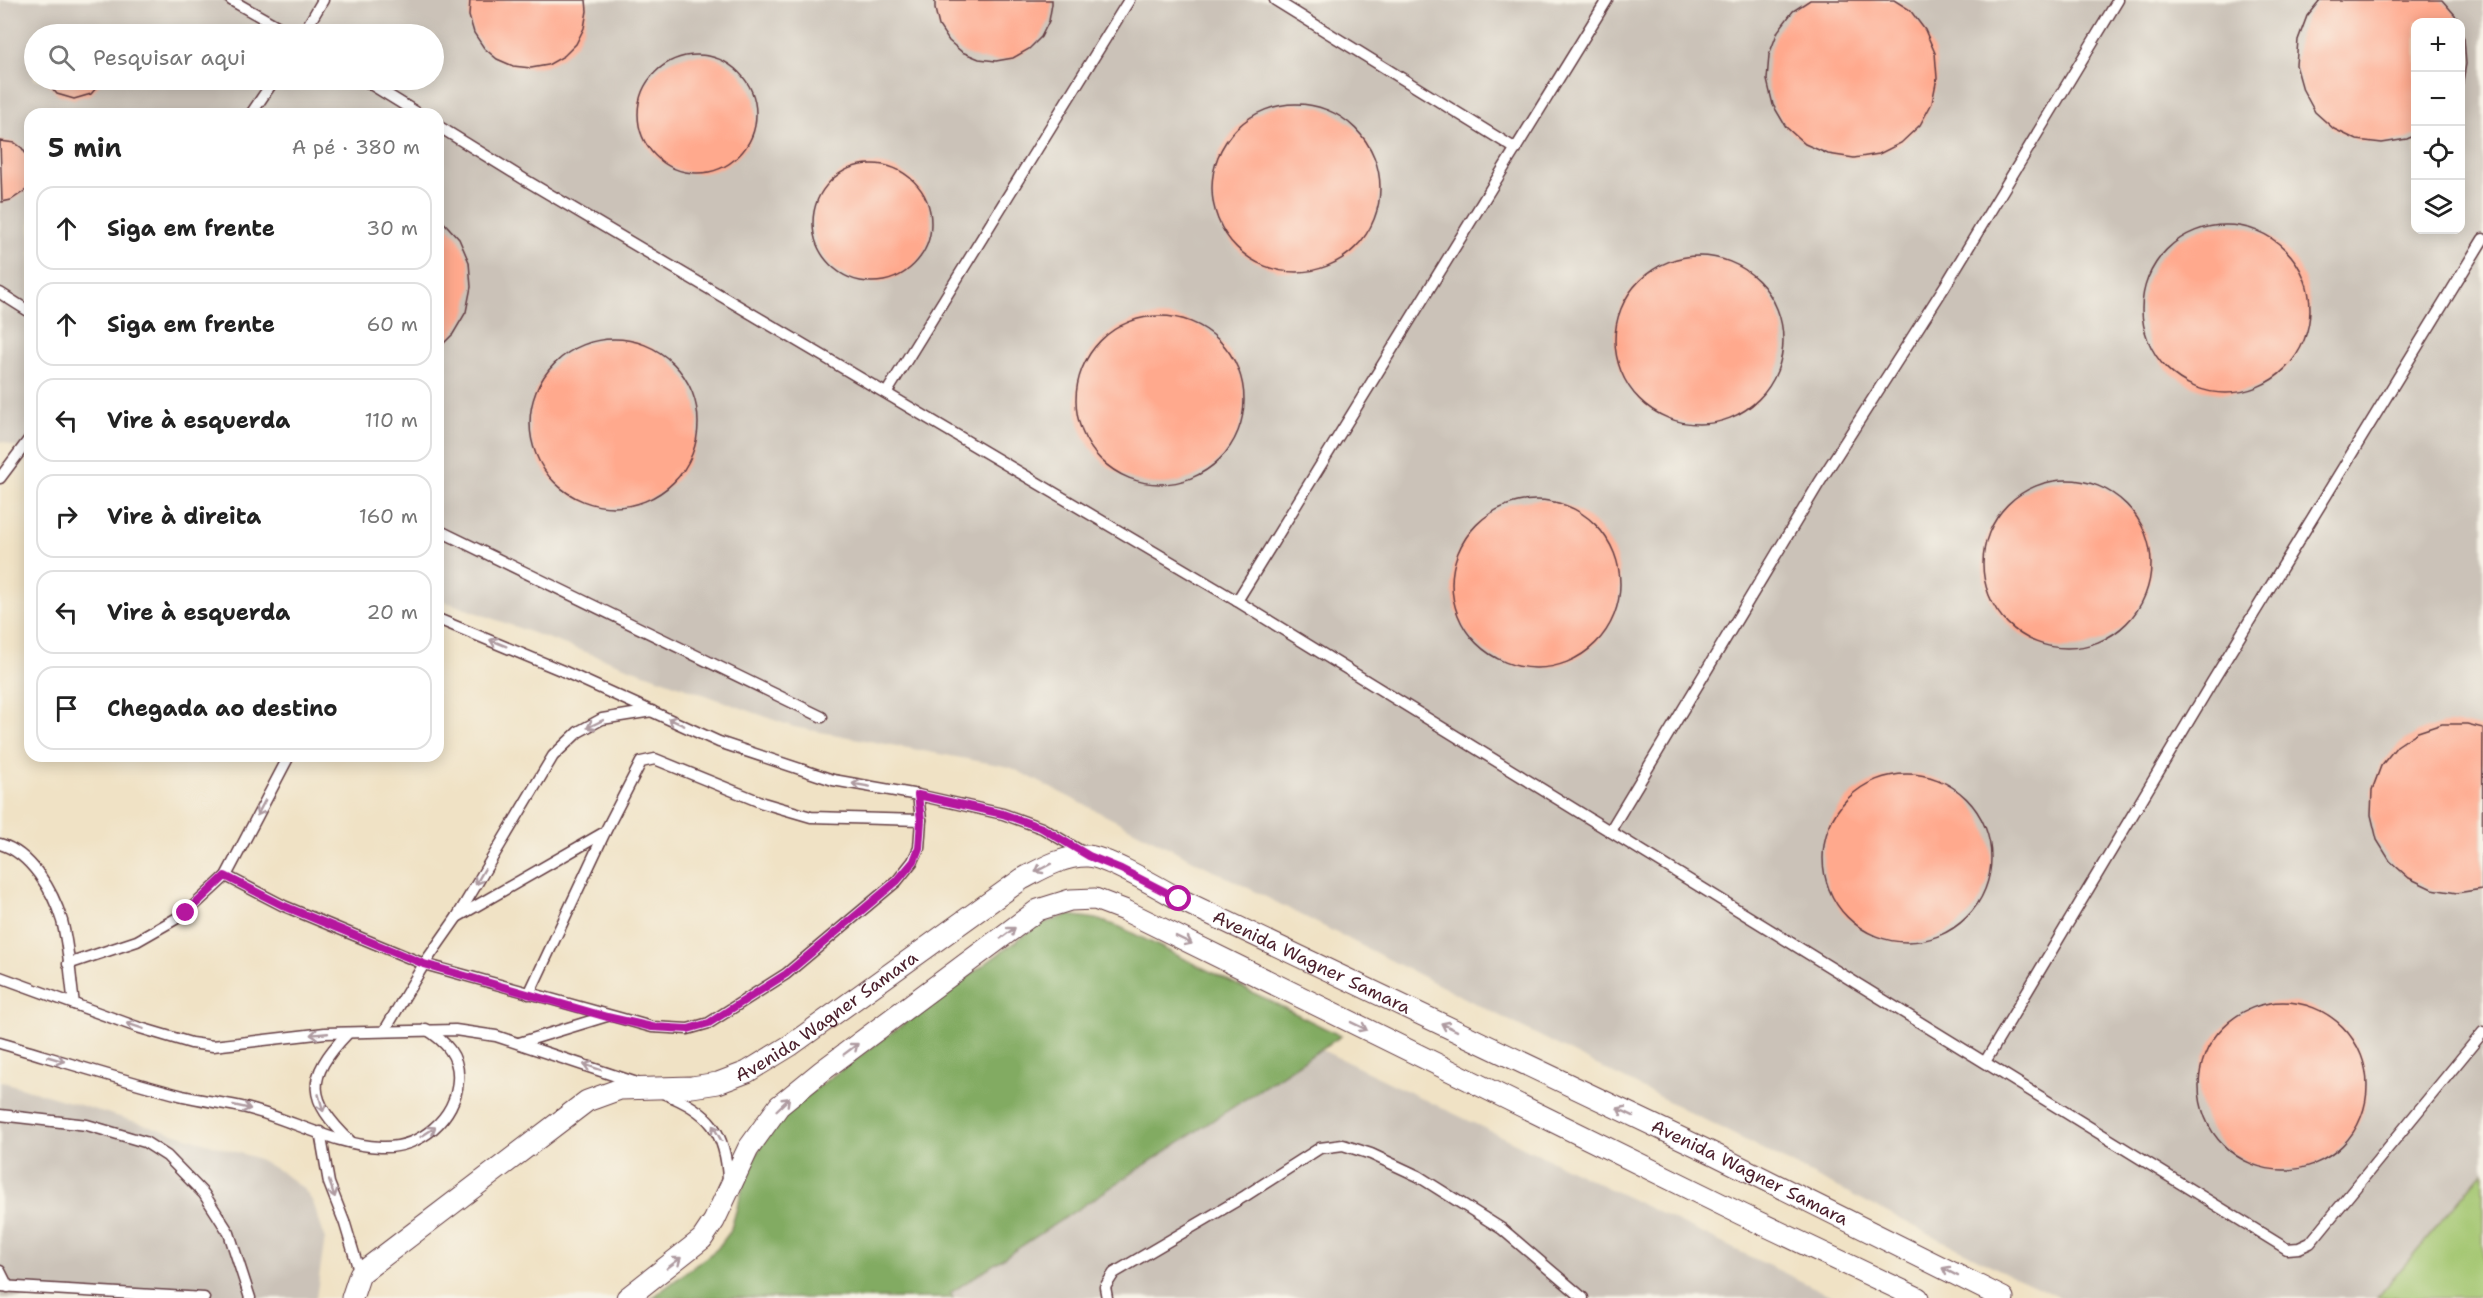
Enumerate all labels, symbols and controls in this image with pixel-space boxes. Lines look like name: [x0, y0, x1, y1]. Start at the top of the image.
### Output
map controls: [2411, 18, 2465, 234]
button: +: [2411, 18, 2465, 72]
search box: [24, 24, 444, 90]
icon: search: [45, 41, 78, 74]
text: Pesquisar aqui: [93, 43, 246, 72]
button: −: [2411, 72, 2465, 126]
button: locate: [2411, 126, 2465, 180]
text: 5 min: [48, 130, 122, 165]
text: A pé · 380 m: [292, 134, 420, 160]
button: layers: [2411, 180, 2465, 234]
icon: ahead: [50, 212, 83, 245]
text: Siga em frente: [107, 214, 275, 243]
text: 30 m: [366, 215, 418, 241]
icon: ahead: [50, 308, 83, 341]
text: Siga em frente: [107, 310, 275, 339]
text: 60 m: [366, 311, 418, 337]
icon: left: [50, 404, 83, 437]
text: Vire à esquerda: [107, 406, 290, 435]
text: 110 m: [364, 407, 418, 433]
icon: right: [50, 500, 83, 533]
text: Vire à direita: [107, 502, 261, 531]
text: 160 m: [359, 503, 418, 529]
icon: left: [50, 596, 83, 629]
text: Vire à esquerda: [107, 598, 290, 627]
text: 20 m: [367, 599, 418, 625]
one-way arrow: [489, 637, 508, 648]
icon: arrive: [50, 692, 83, 725]
text: Chegada ao destino: [107, 694, 338, 723]
one-way arrow: [668, 716, 686, 728]
one-way arrow: [586, 718, 604, 730]
one-way arrow: [851, 779, 871, 790]
one-way arrow: [255, 798, 266, 816]
one-way arrow: [1034, 863, 1052, 874]
one-way arrow: [474, 868, 486, 885]
route start: [1165, 885, 1191, 911]
route end: [172, 899, 198, 925]
street label: Avenida Wagner Samara: [1209, 905, 1415, 1020]
one-way arrow: [999, 926, 1015, 939]
one-way arrow: [1175, 935, 1193, 947]
street label: Avenida Wagner Samara: [732, 946, 923, 1087]
one-way arrow: [126, 1020, 145, 1031]
one-way arrow: [1350, 1021, 1368, 1033]
one-way arrow: [1440, 1021, 1458, 1033]
one-way arrow: [309, 1029, 329, 1040]
one-way arrow: [843, 1043, 859, 1055]
one-way arrow: [46, 1054, 65, 1065]
one-way arrow: [583, 1061, 602, 1072]
one-way arrow: [316, 1093, 327, 1112]
one-way arrow: [775, 1097, 790, 1111]
one-way arrow: [232, 1102, 251, 1114]
one-way arrow: [1616, 1105, 1634, 1117]
street label: Avenida Wagner Samara: [1647, 1114, 1852, 1231]
one-way arrow: [419, 1125, 436, 1138]
one-way arrow: [710, 1125, 722, 1142]
one-way arrow: [328, 1180, 339, 1198]
one-way arrow: [665, 1256, 681, 1269]
one-way arrow: [1942, 1266, 1960, 1277]

